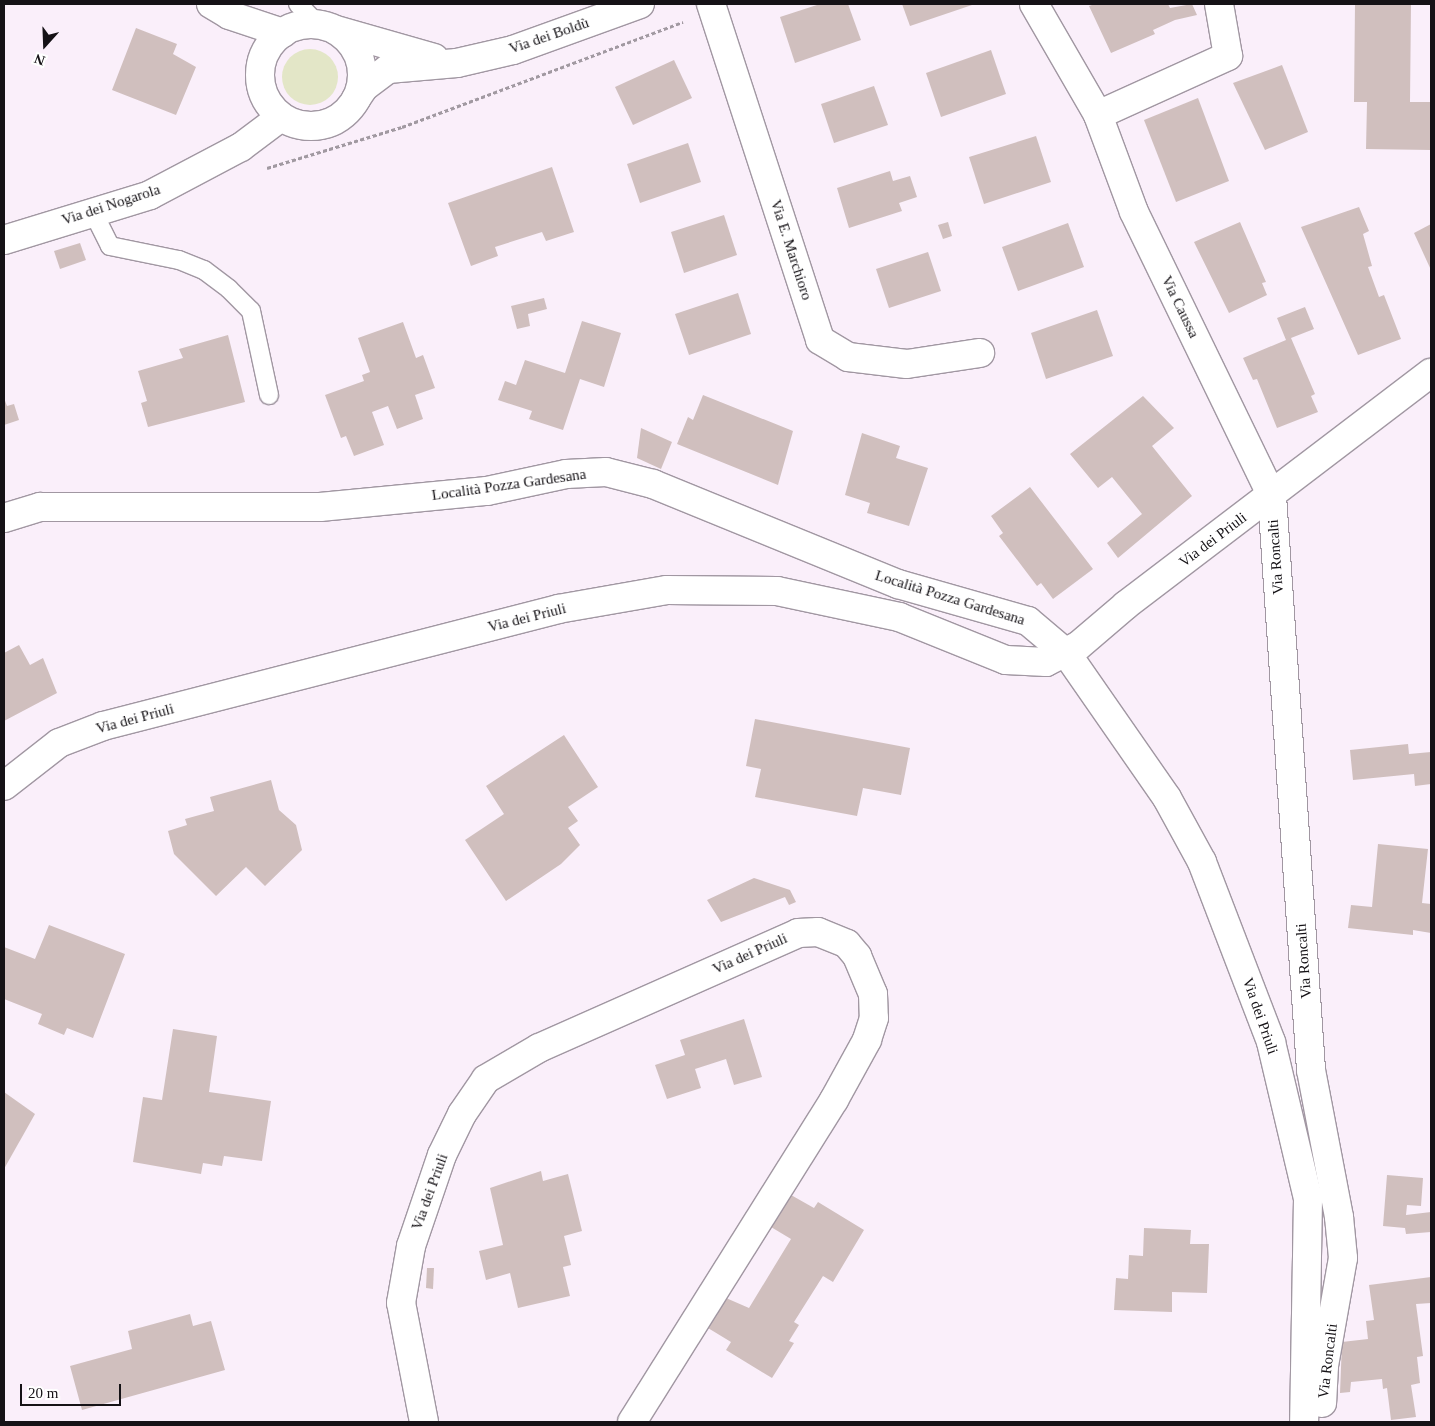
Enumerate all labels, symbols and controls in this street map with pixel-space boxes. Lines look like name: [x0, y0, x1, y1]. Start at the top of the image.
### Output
street label: Via dei Boldù: [507, 14, 591, 58]
north arrow: [20, 20, 70, 70]
text: N: [32, 51, 47, 68]
street label: Via dei Nogarola: [60, 181, 162, 229]
street label: Via E. Marchioro: [766, 198, 816, 302]
street label: Via Caussa: [1157, 273, 1203, 341]
street label: Località Pozza Gardesana: [431, 465, 587, 505]
street label: Via dei Priuli: [1176, 509, 1250, 571]
street label: Via Roncalti: [1264, 519, 1288, 595]
street label: Località Pozza Gardesana: [873, 567, 1027, 629]
street label: Via dei Priuli: [486, 600, 568, 636]
street label: Via dei Priuli: [94, 700, 176, 738]
street label: Via Roncalti: [1292, 923, 1316, 999]
street label: Via dei Priuli: [710, 930, 790, 978]
street label: Via dei Priuli: [1238, 975, 1282, 1057]
street label: Via dei Priuli: [408, 1151, 452, 1233]
street label: Via Roncalti: [1314, 1323, 1342, 1399]
scale bar: [22, 1374, 124, 1406]
text: 20 m: [28, 1385, 58, 1401]

